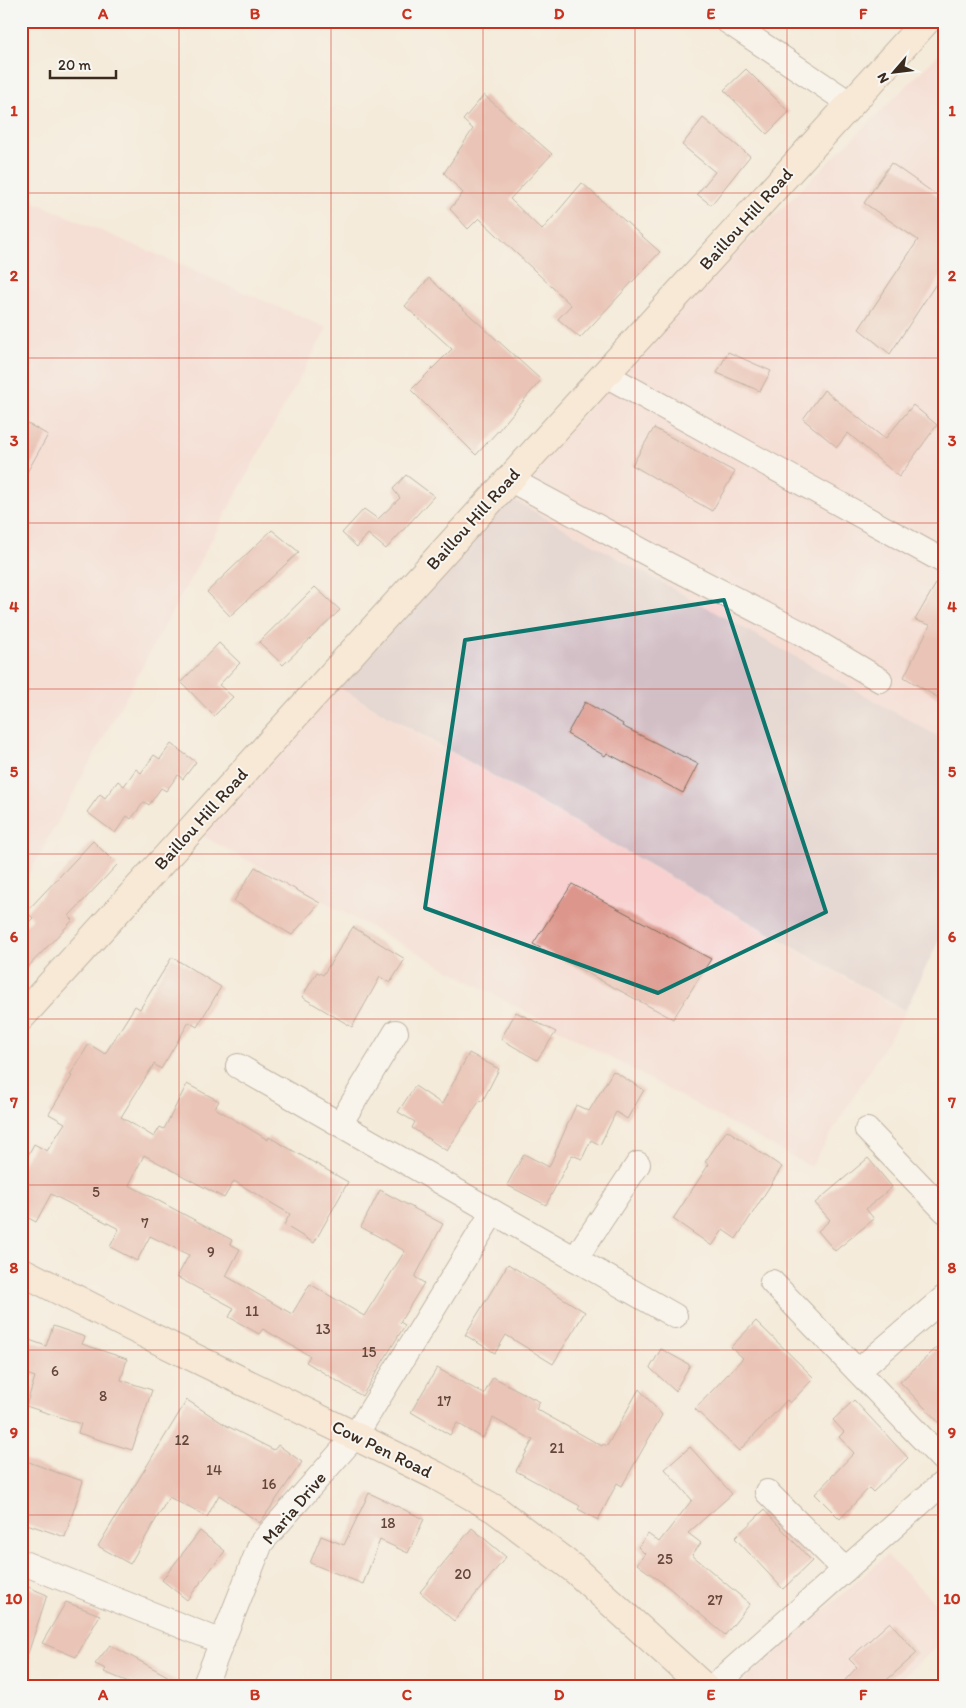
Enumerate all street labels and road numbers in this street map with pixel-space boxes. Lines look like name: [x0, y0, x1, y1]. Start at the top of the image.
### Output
street label: Baillou Hill Road: [694, 163, 798, 275]
street label: Baillou Hill Road: [421, 463, 525, 575]
street label: Baillou Hill Road: [149, 763, 253, 875]
street label: Cow Pen Road: [328, 1415, 436, 1483]
street label: Maria Drive: [257, 1467, 331, 1549]

